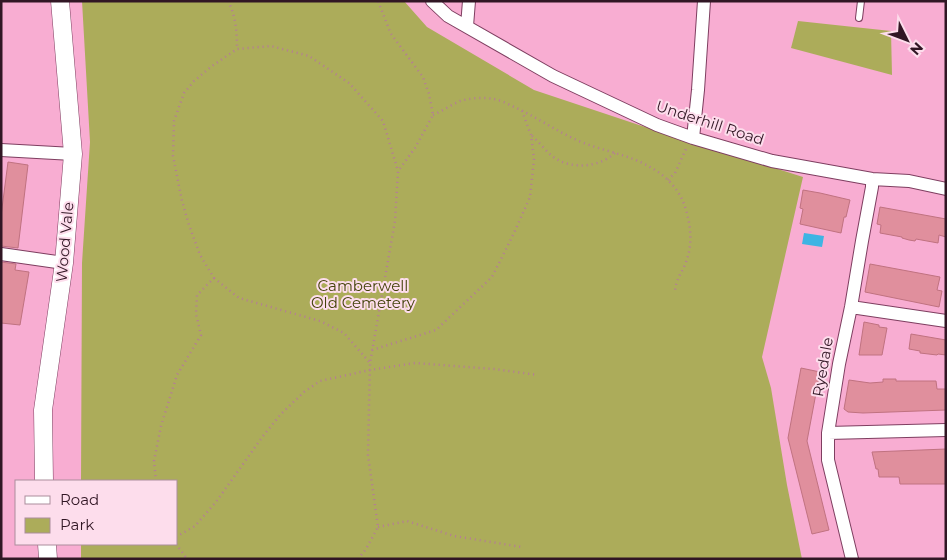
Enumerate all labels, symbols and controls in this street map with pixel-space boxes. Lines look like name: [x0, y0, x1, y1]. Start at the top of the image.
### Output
north arrow: [882, 15, 932, 65]
text: N: [906, 38, 927, 59]
street label: Underhill Road: [654, 96, 767, 149]
street label: Wood Vale: [52, 201, 77, 283]
park label: Camberwell Old Cemetery: [311, 276, 416, 312]
street label: Ryedale: [808, 336, 837, 398]
legend: [15, 480, 178, 545]
text: Road: [60, 490, 99, 509]
text: Park: [60, 515, 94, 534]

